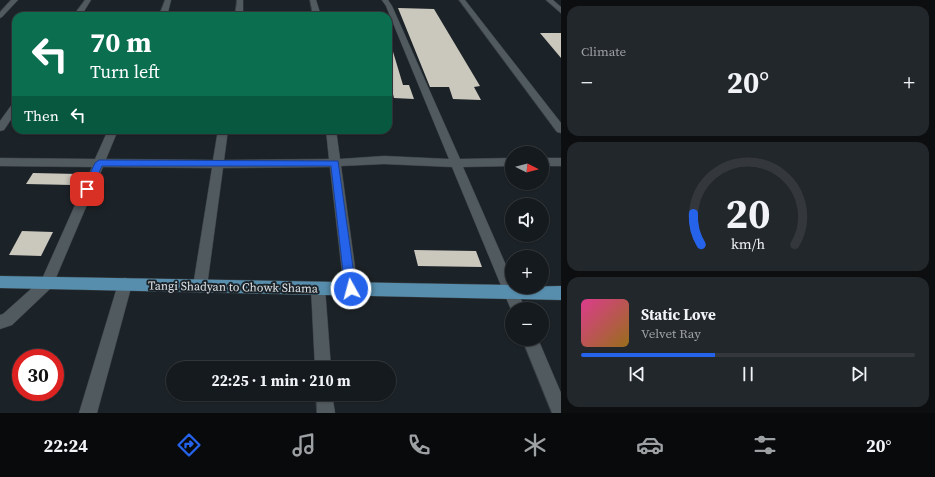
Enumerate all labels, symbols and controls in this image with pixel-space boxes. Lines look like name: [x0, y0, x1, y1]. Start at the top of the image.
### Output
text: 70 m: [90, 23, 152, 61]
icon: left: [24, 28, 76, 80]
text: Climate: [581, 43, 626, 60]
text: Turn left: [90, 59, 160, 84]
text: 20°: [727, 62, 769, 103]
text: −: [581, 67, 593, 97]
text: +: [903, 67, 915, 97]
icon: left: [67, 104, 89, 126]
text: Then: [24, 105, 59, 126]
north arrow: [505, 146, 549, 190]
map controls: [505, 146, 549, 346]
pin: [70, 172, 104, 206]
icon: arrive: [76, 178, 98, 200]
text: 20: [725, 184, 771, 241]
button: sound: [505, 198, 549, 242]
text: km/h: [731, 233, 765, 253]
button: +: [505, 250, 549, 294]
position arrow: [330, 268, 372, 310]
street label: Tangi Shadyan to Chowk Shama: [148, 278, 319, 296]
button: −: [505, 302, 549, 346]
text: Static Love: [641, 304, 716, 325]
text: Velvet Ray: [641, 325, 701, 342]
speed limit sign: 30: [12, 349, 64, 401]
icon: previous: [626, 363, 648, 385]
icon: pause: [737, 363, 759, 385]
icon: next: [848, 363, 870, 385]
text: 22:25 · 1 min · 210 m: [212, 370, 351, 391]
icon: directions: [175, 431, 203, 459]
icon: music: [290, 431, 318, 459]
icon: phone: [405, 431, 433, 459]
icon: climate: [521, 431, 549, 459]
icon: car: [636, 431, 664, 459]
icon: filters: [751, 431, 779, 459]
text: 22:24: [44, 433, 88, 458]
text: 20°: [866, 433, 891, 458]

